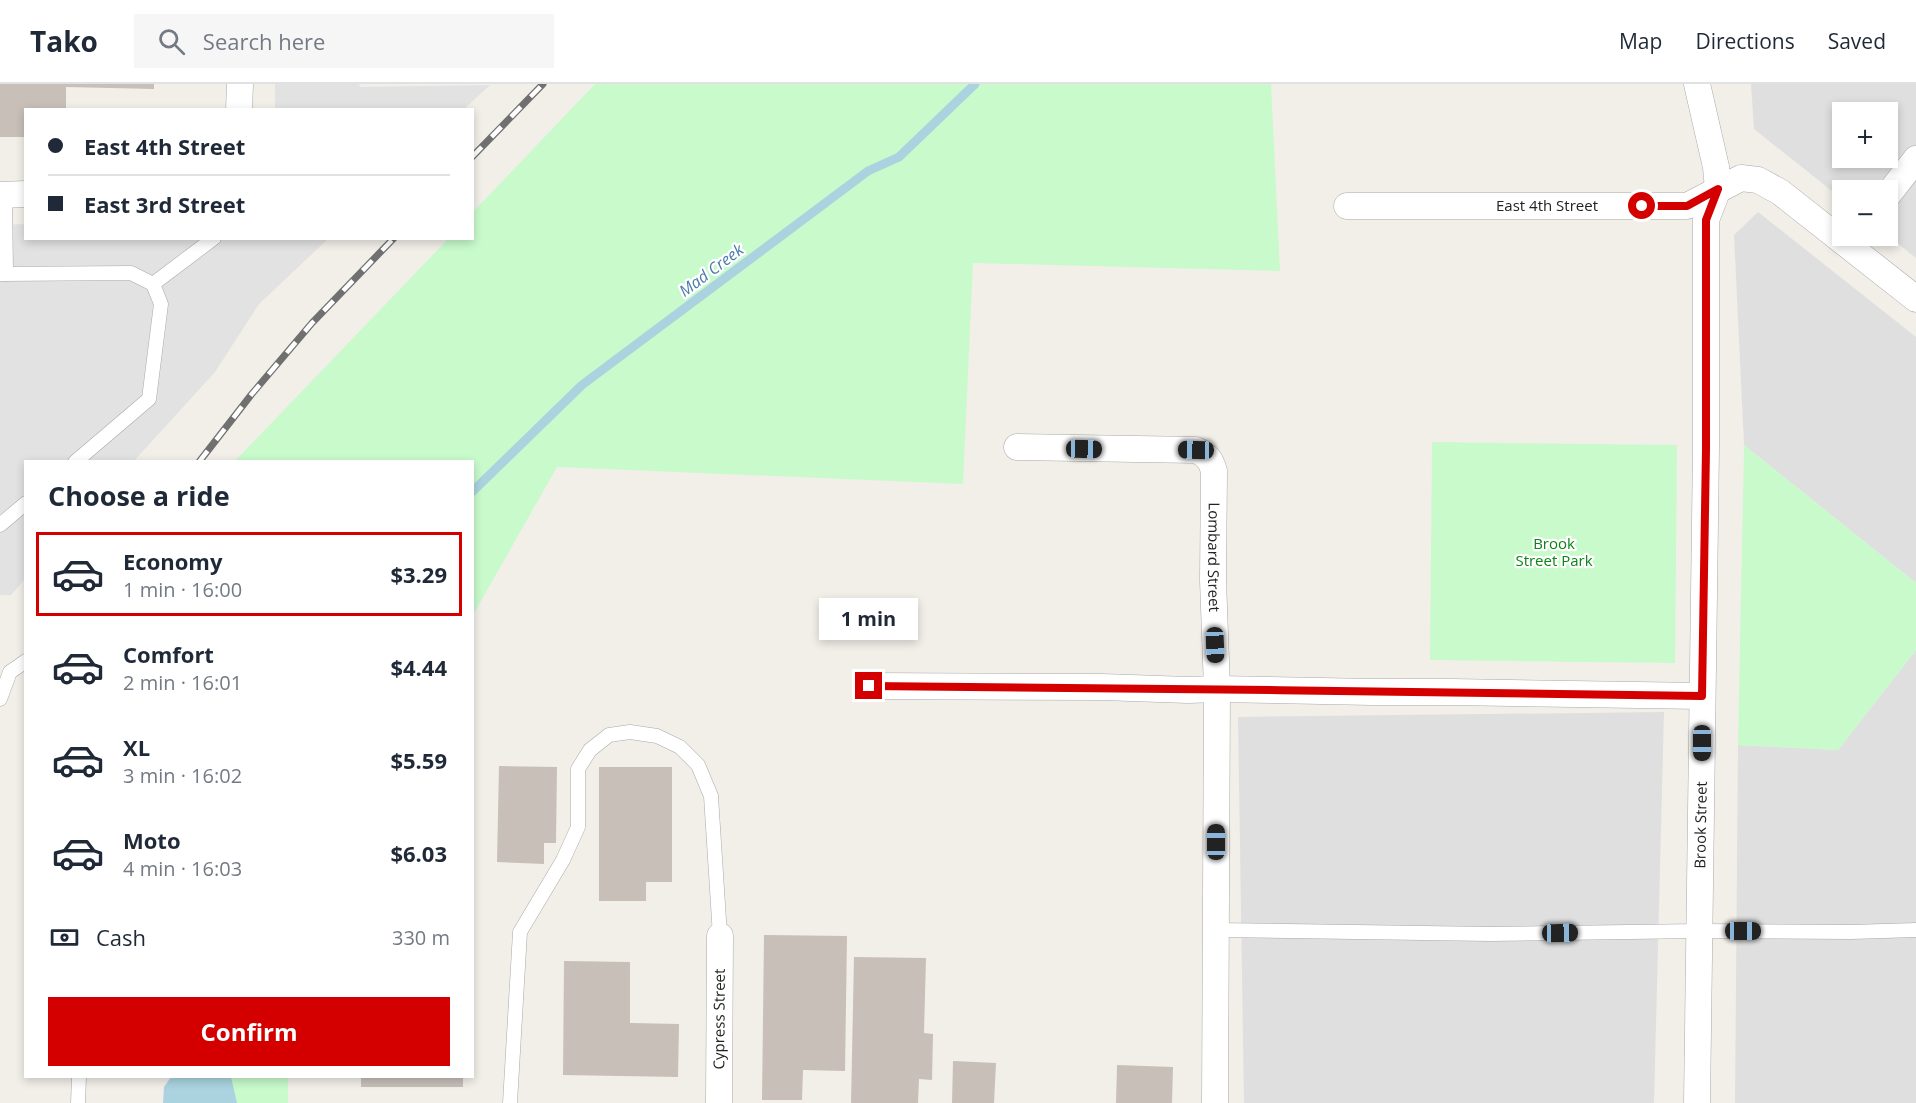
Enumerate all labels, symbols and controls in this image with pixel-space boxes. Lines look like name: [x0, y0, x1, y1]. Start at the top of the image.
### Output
search box: [134, 14, 554, 68]
text: Tako: [30, 22, 98, 60]
icon: search: [155, 25, 188, 58]
text: Search here: [203, 26, 325, 56]
text: Map: [1619, 27, 1662, 55]
text: Directions: [1695, 27, 1795, 55]
text: Saved: [1828, 27, 1886, 55]
map controls: [1832, 102, 1898, 246]
button: +: [1832, 102, 1898, 168]
text: East 4th Street: [84, 131, 245, 161]
button: −: [1832, 180, 1898, 246]
text: East 3rd Street: [84, 189, 245, 219]
route start: [1628, 192, 1655, 219]
street label: East 4th Street: [1496, 195, 1598, 215]
water label: Mad Creek: [674, 238, 749, 301]
car: [1066, 440, 1102, 458]
car: [1178, 441, 1214, 459]
text: Choose a ride: [48, 477, 230, 514]
street label: Lombard Street: [1204, 502, 1225, 612]
park label: Brook Street Park: [1515, 533, 1593, 570]
text: Economy: [123, 546, 222, 576]
icon: car: [51, 547, 105, 601]
text: $3.29: [390, 559, 447, 589]
text: 1 min · 16:00: [123, 576, 242, 603]
callout: 1 min: [820, 599, 918, 641]
text: 1 min: [841, 605, 896, 632]
car: [1205, 627, 1225, 663]
text: Comfort: [123, 639, 214, 669]
icon: car: [51, 640, 105, 694]
text: $4.44: [390, 652, 447, 682]
text: 2 min · 16:01: [123, 669, 242, 696]
route end: [855, 672, 882, 699]
car: [1693, 725, 1711, 761]
text: XL: [123, 732, 150, 762]
icon: car: [51, 733, 105, 787]
text: $5.59: [390, 745, 447, 775]
text: 3 min · 16:02: [123, 762, 242, 789]
street label: Brook Street: [1689, 781, 1711, 869]
car: [1207, 824, 1225, 860]
text: Moto: [123, 825, 181, 855]
icon: car: [51, 826, 105, 880]
text: $6.03: [390, 838, 447, 868]
text: 4 min · 16:03: [123, 855, 242, 882]
icon: cash: [48, 921, 81, 954]
text: Cash: [96, 922, 146, 952]
car: [1725, 922, 1761, 940]
text: 330 m: [392, 924, 450, 951]
car: [1542, 924, 1578, 942]
street label: Cypress Street: [708, 968, 729, 1070]
button: Confirm: [48, 997, 450, 1066]

